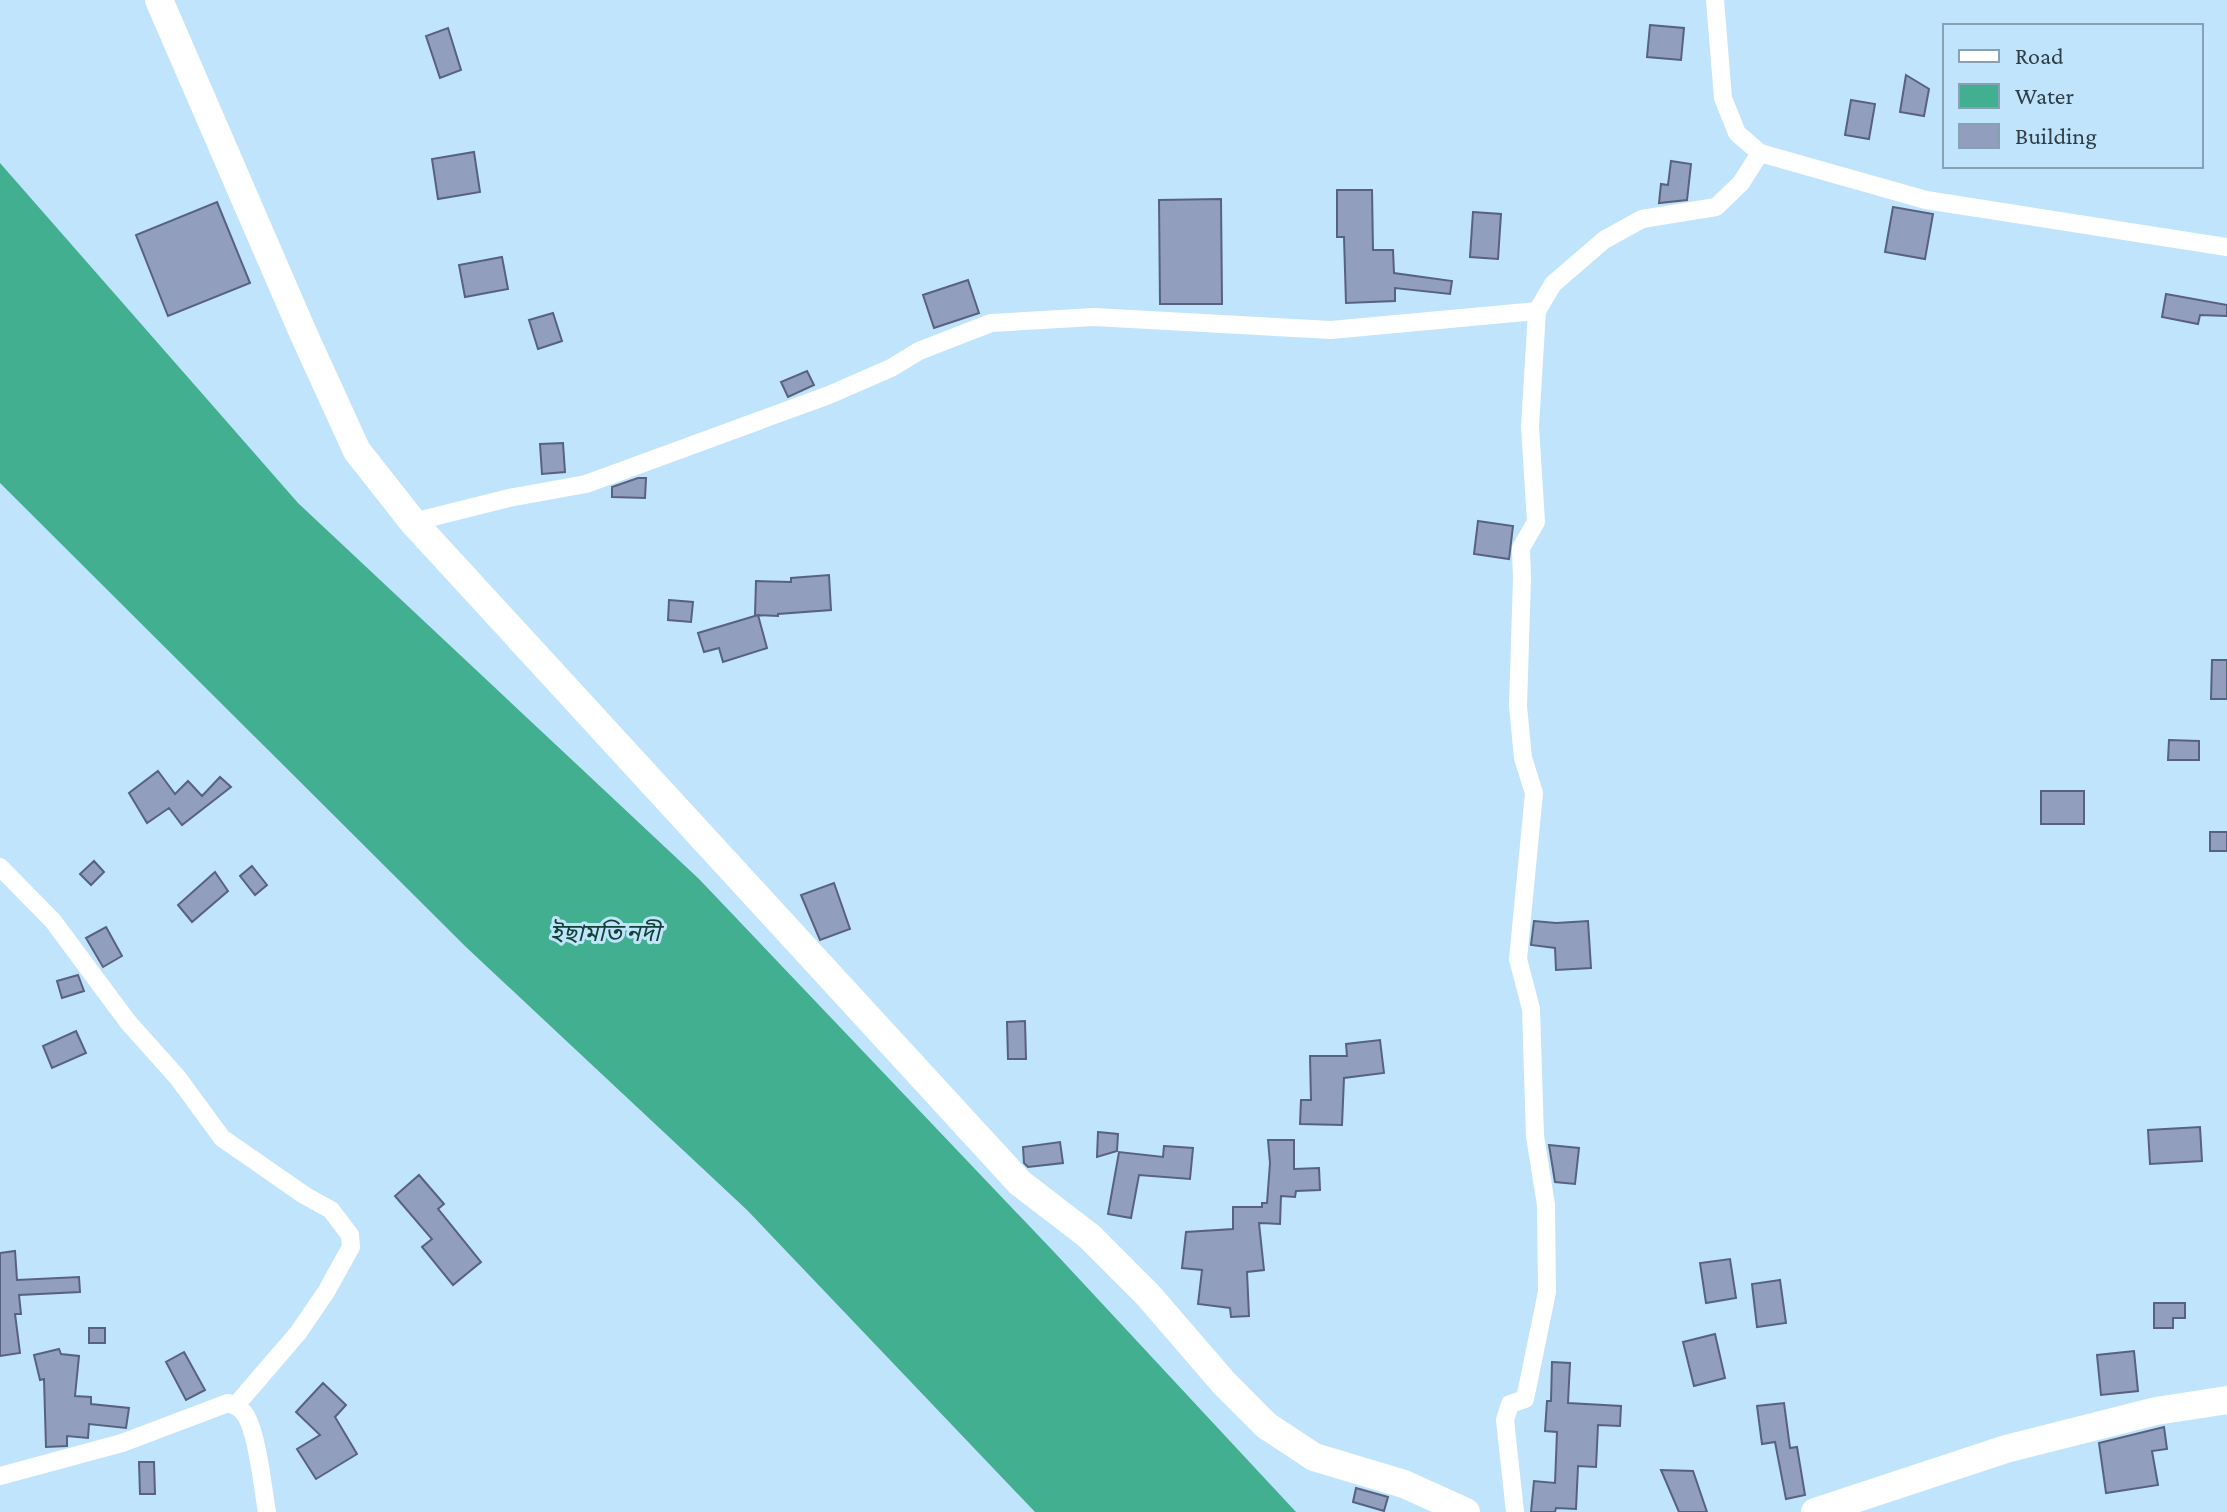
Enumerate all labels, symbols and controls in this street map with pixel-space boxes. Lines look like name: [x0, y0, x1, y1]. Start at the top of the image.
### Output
legend: [1943, 24, 2203, 168]
text: Road: [2015, 42, 2064, 69]
text: Water: [2015, 82, 2074, 109]
text: Building: [2015, 122, 2097, 149]
water label: ইছামতি নদী: [550, 919, 665, 946]

